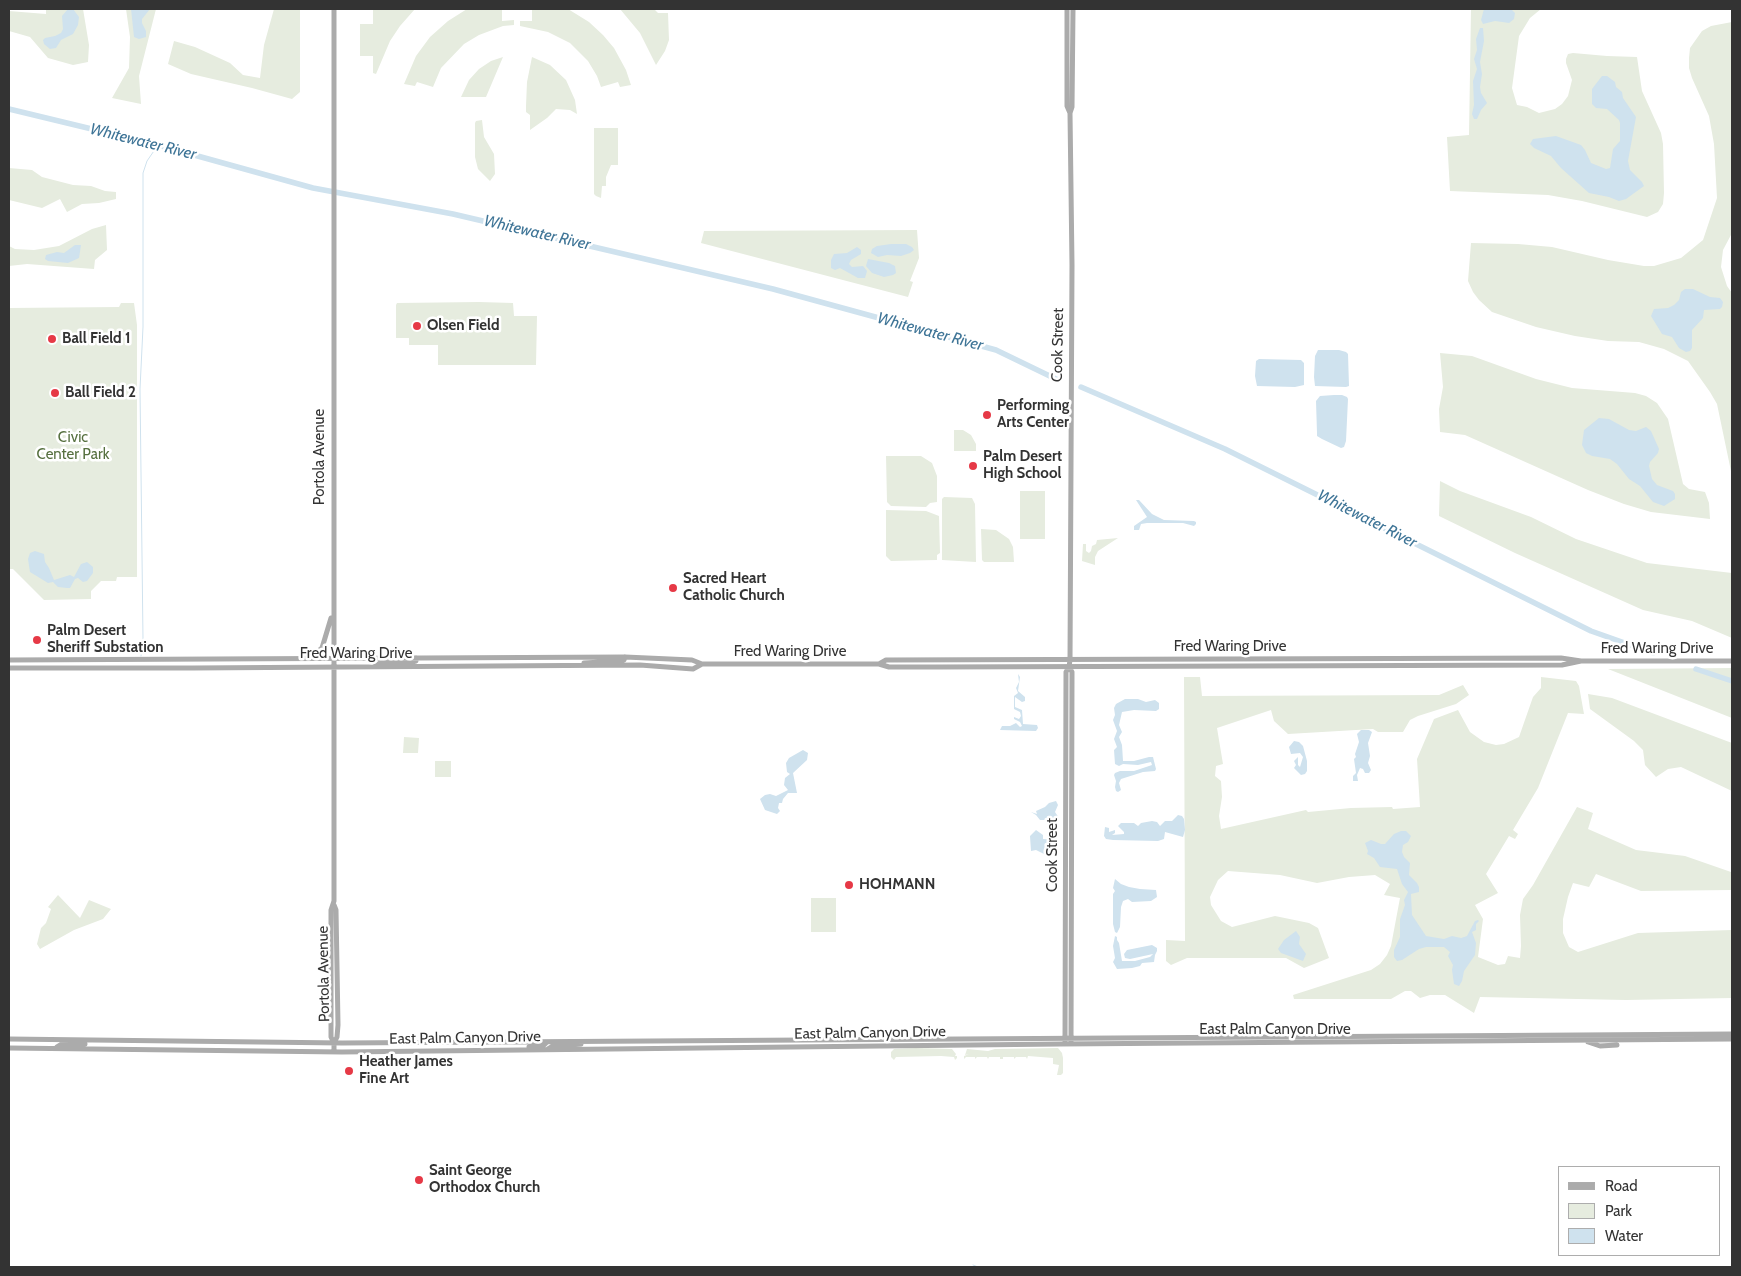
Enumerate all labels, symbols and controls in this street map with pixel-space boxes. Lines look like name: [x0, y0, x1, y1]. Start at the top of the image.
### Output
water label: Whitewater River: [88, 120, 198, 164]
water label: Whitewater River: [482, 211, 592, 255]
street label: Cook Street: [1048, 308, 1068, 382]
water label: Whitewater River: [875, 309, 985, 355]
place label: Olsen Field: [427, 317, 499, 335]
marker: Olsen Field: [411, 320, 423, 332]
place label: Ball Field 1: [62, 330, 131, 348]
marker: Ball Field 1: [46, 333, 58, 345]
place label: Ball Field 2: [65, 384, 136, 402]
marker: Ball Field 2: [49, 387, 61, 399]
place label: Performing Arts Center: [997, 397, 1069, 432]
street label: Portola Avenue: [311, 409, 329, 505]
marker: Performing Arts Center: [981, 409, 993, 421]
park label: Civic Center Park: [37, 429, 109, 464]
place label: Palm Desert High School: [983, 448, 1062, 483]
marker: Palm Desert High School: [967, 460, 979, 472]
water label: Whitewater River: [1314, 486, 1420, 552]
place label: Sacred Heart Catholic Church: [683, 570, 785, 605]
marker: Sacred Heart Catholic Church: [667, 582, 679, 594]
place label: Palm Desert Sheriff Substation: [47, 622, 164, 657]
marker: Palm Desert Sheriff Substation: [31, 634, 43, 646]
street label: Fred Waring Drive: [1174, 638, 1286, 656]
street label: Fred Waring Drive: [1601, 640, 1713, 658]
street label: Fred Waring Drive: [734, 643, 846, 661]
street label: Fred Waring Drive: [300, 645, 412, 663]
street label: Cook Street: [1044, 818, 1062, 892]
place label: HOHMANN: [859, 876, 935, 894]
marker: HOHMANN: [843, 879, 855, 891]
street label: Portola Avenue: [314, 926, 334, 1022]
street label: East Palm Canyon Drive: [1199, 1021, 1351, 1039]
street label: East Palm Canyon Drive: [794, 1023, 946, 1043]
street label: East Palm Canyon Drive: [389, 1028, 541, 1048]
place label: Heather James Fine Art: [359, 1053, 453, 1088]
marker: Heather James Fine Art: [343, 1065, 355, 1077]
place label: Saint George Orthodox Church: [429, 1162, 540, 1197]
legend: [1558, 1166, 1721, 1256]
marker: Saint George Orthodox Church: [413, 1174, 425, 1186]
text: Road: [1605, 1177, 1638, 1195]
text: Park: [1605, 1202, 1632, 1220]
text: Water: [1605, 1227, 1643, 1245]

